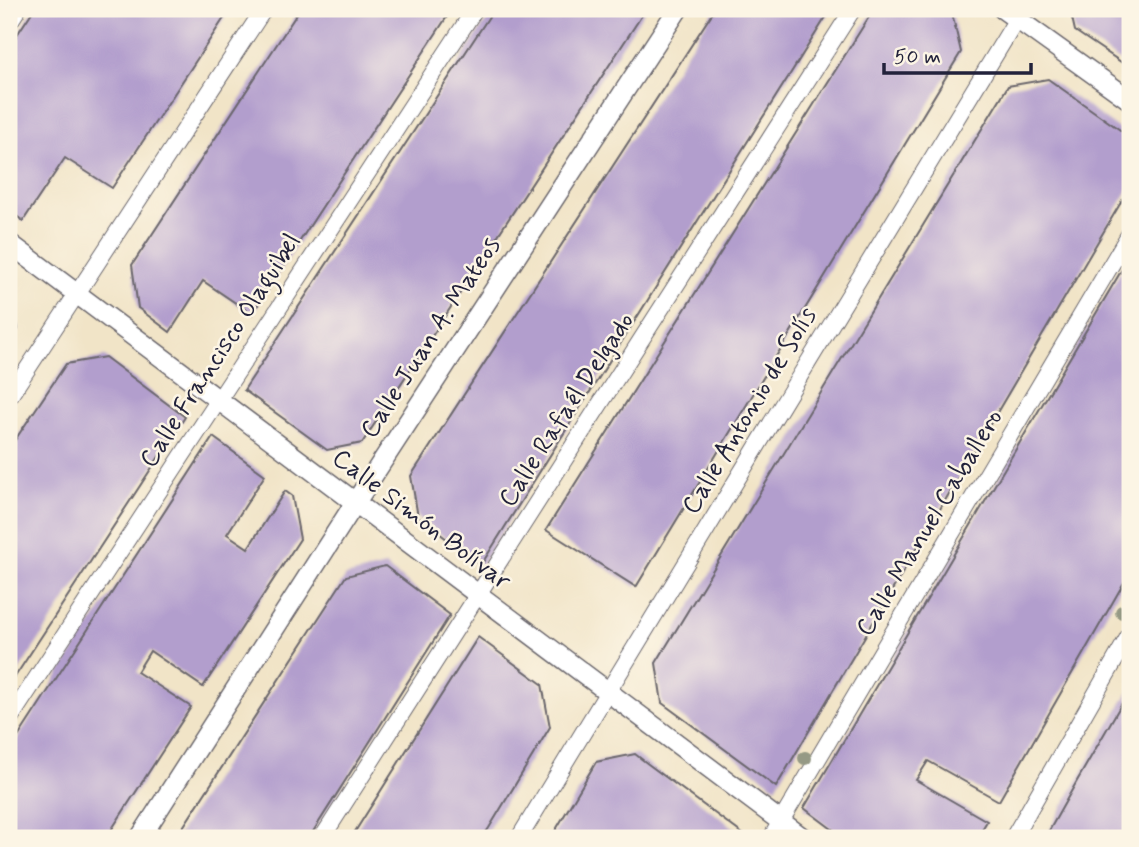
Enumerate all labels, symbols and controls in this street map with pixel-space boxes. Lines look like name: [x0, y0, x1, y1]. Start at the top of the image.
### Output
scale bar: [884, 32, 1030, 76]
text: 50 m: [894, 43, 941, 71]
street label: Calle Francisco Olaguibel: [132, 227, 312, 476]
street label: Calle Juan A. Mateos: [353, 231, 509, 445]
street label: Calle Antonio de Solís: [675, 301, 825, 521]
street label: Calle Rafaél Delgado: [491, 306, 643, 514]
street label: Calle Manuel Caballero: [849, 403, 1011, 643]
street label: Calle Simón Bolívar: [325, 442, 517, 599]

